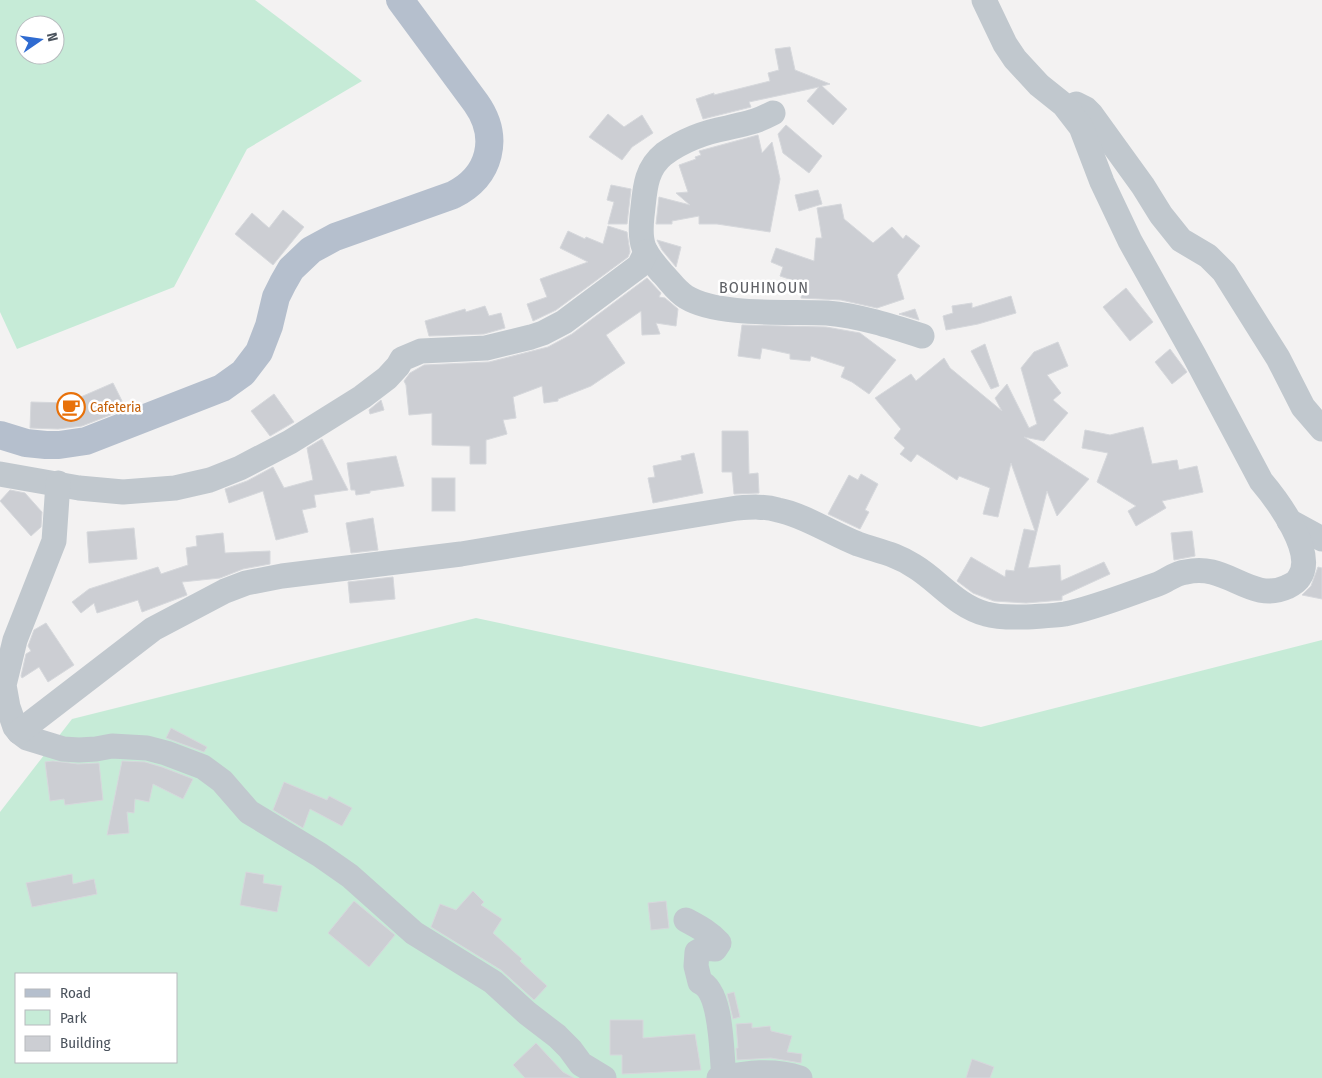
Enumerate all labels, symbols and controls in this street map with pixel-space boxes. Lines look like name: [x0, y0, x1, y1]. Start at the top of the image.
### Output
north arrow: [15, 15, 65, 65]
text: N: [43, 31, 61, 43]
district label: BOUHINOUN: [719, 278, 809, 297]
cafe icon: Cafeteria: [56, 392, 86, 422]
place label: Cafeteria: [90, 399, 142, 416]
legend: [15, 973, 178, 1063]
text: Road: [60, 984, 91, 1002]
text: Park: [60, 1009, 87, 1027]
text: Building: [60, 1034, 111, 1052]

